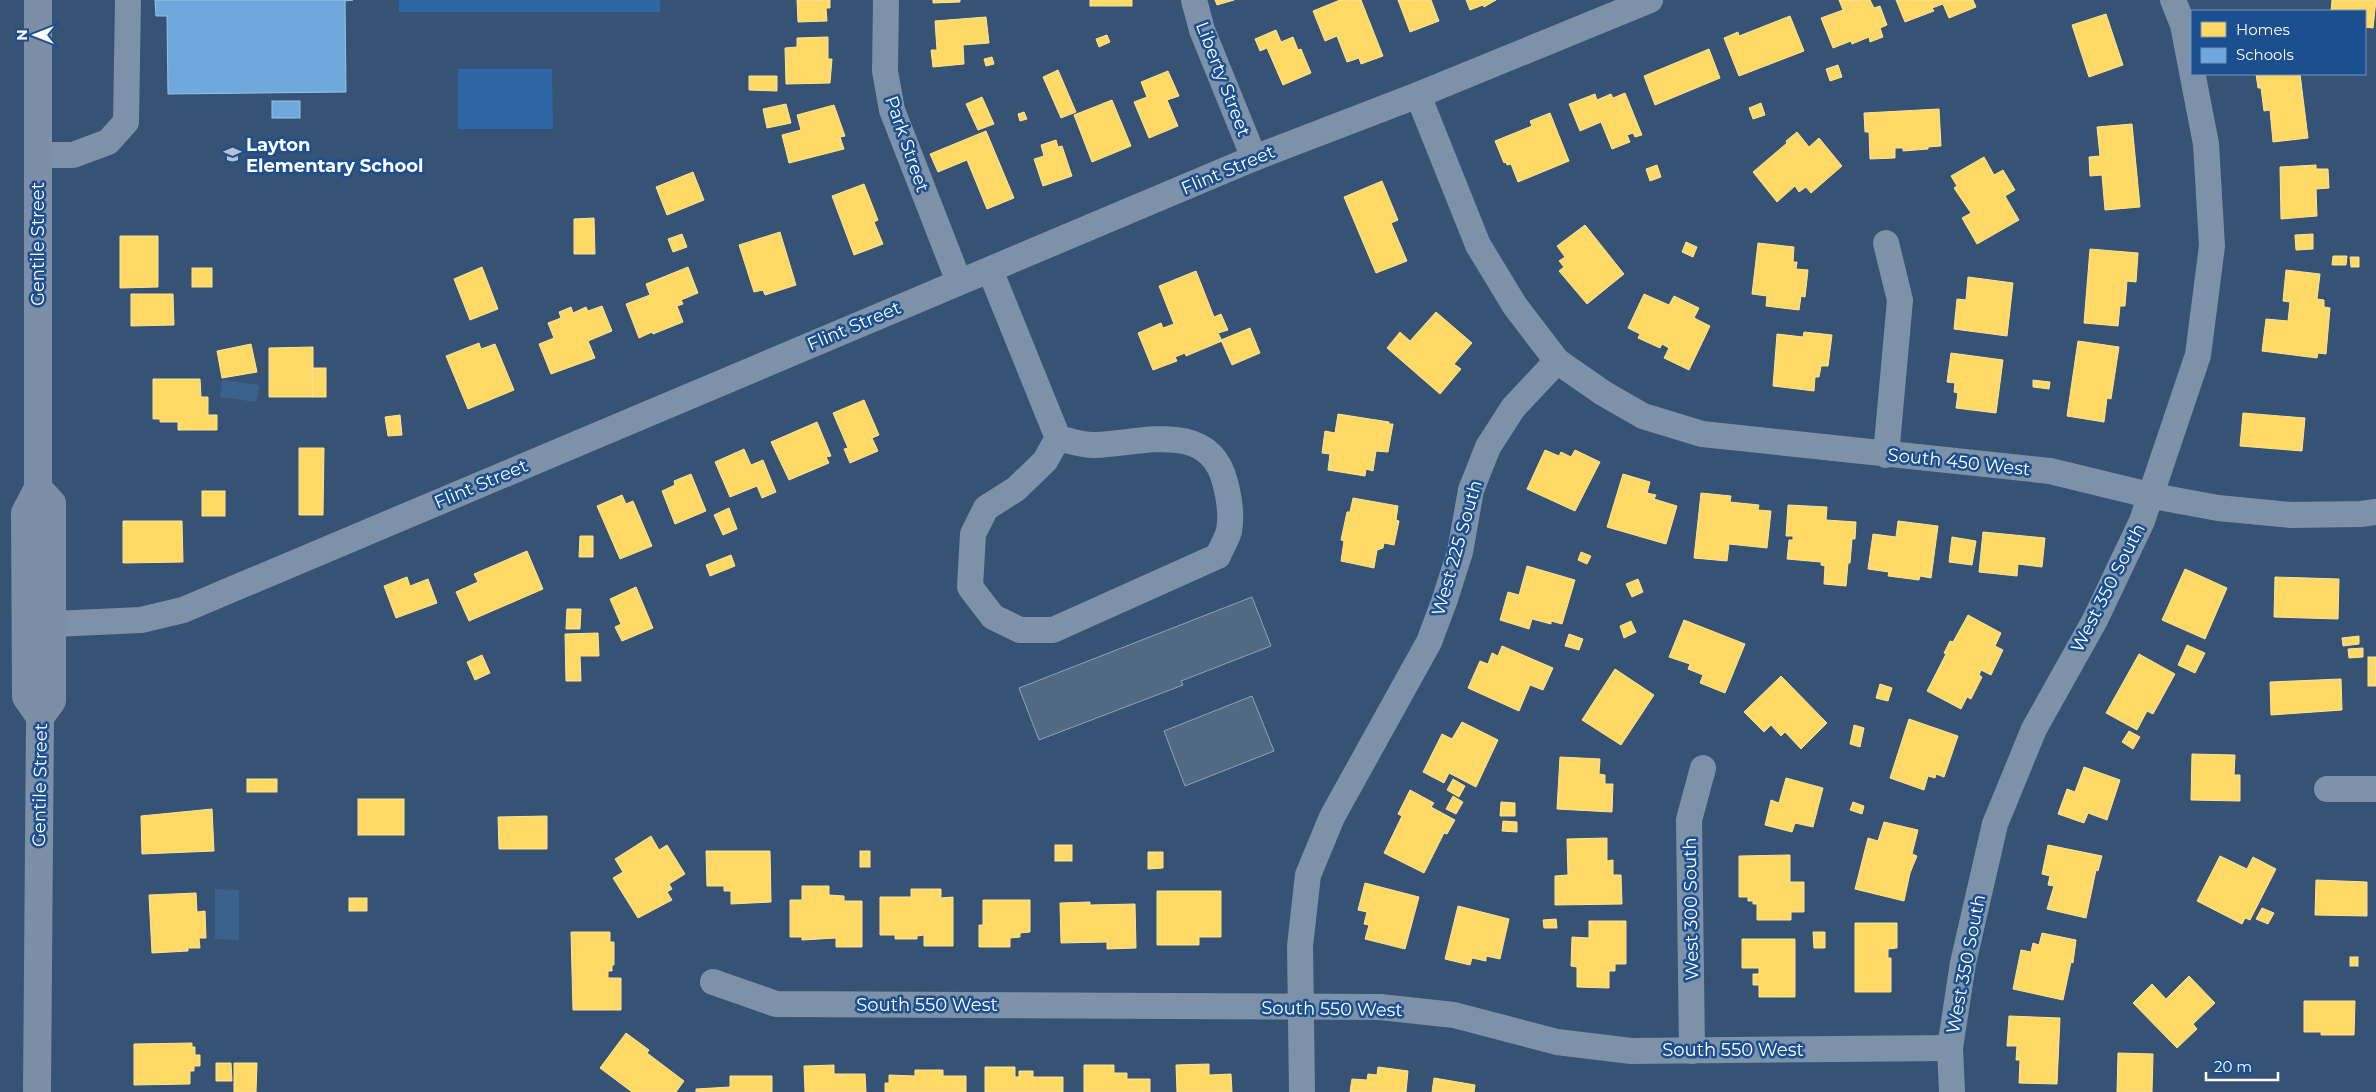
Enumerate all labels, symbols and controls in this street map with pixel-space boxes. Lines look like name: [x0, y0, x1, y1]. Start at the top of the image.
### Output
north arrow: [10, 10, 60, 60]
legend: [2191, 10, 2366, 75]
street label: Liberty Street: [1191, 18, 1255, 140]
text: Homes: [2236, 20, 2290, 39]
text: N: [13, 29, 31, 41]
text: Schools: [2236, 45, 2294, 64]
street label: Park Street: [880, 93, 934, 195]
place label: Layton Elementary School: [246, 134, 423, 177]
street label: Flint Street: [1178, 140, 1278, 200]
school or university icon: Layton Elementary School: [222, 145, 242, 165]
street label: Gentile Street: [27, 182, 49, 306]
street label: Flint Street: [804, 296, 904, 356]
street label: South 450 West: [1887, 444, 2031, 480]
street label: Flint Street: [431, 454, 531, 514]
street label: West 225 South: [1427, 478, 1487, 618]
street label: West 350 South: [2066, 520, 2150, 656]
street label: Gentile Street: [28, 723, 52, 847]
street label: West 300 South: [1679, 837, 1703, 981]
street label: West 350 South: [1942, 892, 1990, 1036]
street label: South 550 West: [856, 994, 998, 1016]
street label: South 550 West: [1261, 997, 1403, 1021]
street label: South 550 West: [1662, 1039, 1804, 1061]
scale bar: [2206, 1050, 2278, 1082]
text: 20 m: [2214, 1057, 2252, 1076]

